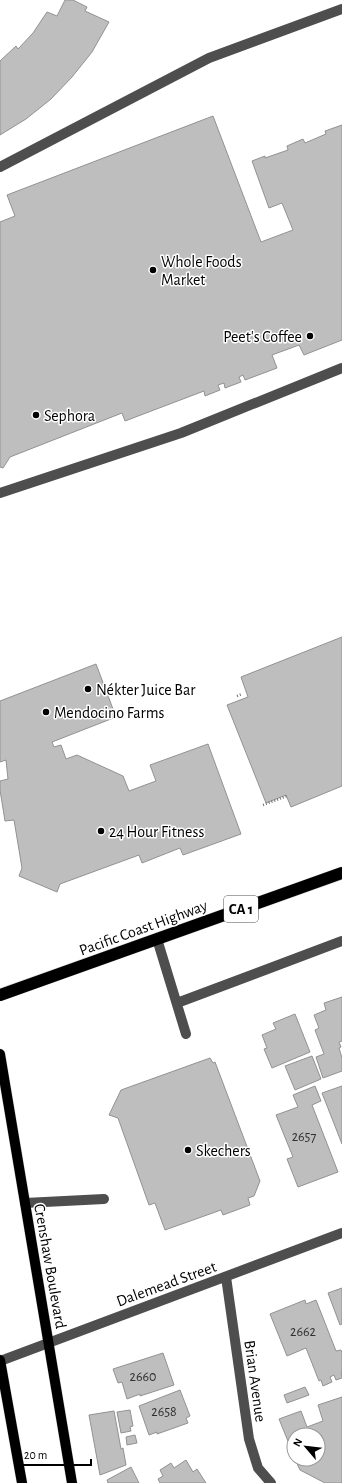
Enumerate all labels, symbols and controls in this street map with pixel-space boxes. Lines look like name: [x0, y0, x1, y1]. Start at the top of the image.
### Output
place label: Whole Foods Market: [161, 254, 242, 288]
marker: Whole Foods Market: [148, 265, 158, 275]
place label: Peet's Coffee: [223, 329, 302, 345]
marker: Peet's Coffee: [305, 331, 315, 341]
place label: Sephora: [44, 408, 95, 424]
marker: Sephora: [31, 410, 41, 420]
place label: Nékter Juice Bar: [96, 682, 196, 698]
marker: Nékter Juice Bar: [83, 684, 93, 694]
place label: Mendocino Farms: [54, 705, 165, 721]
marker: Mendocino Farms: [41, 707, 51, 717]
place label: 24 Hour Fitness: [109, 824, 204, 840]
marker: 24 Hour Fitness: [96, 826, 106, 836]
road number: CA 1: [224, 896, 258, 922]
street label: Pacific Coast Highway: [77, 897, 210, 959]
house number: 2657: [292, 1130, 316, 1144]
place label: Skechers: [196, 1143, 251, 1159]
marker: Skechers: [183, 1145, 193, 1155]
street label: Crenshaw Boulevard: [31, 1202, 69, 1330]
street label: Dalemead Street: [114, 1258, 219, 1309]
house number: 2662: [290, 1325, 316, 1339]
street label: Brian Avenue: [241, 1339, 269, 1423]
house number: 2660: [130, 1370, 156, 1384]
house number: 2658: [151, 1405, 177, 1419]
north arrow: [286, 1427, 326, 1467]
text: N: [291, 1437, 304, 1449]
scale bar: [18, 1441, 91, 1467]
text: 20 m: [24, 1449, 47, 1461]

